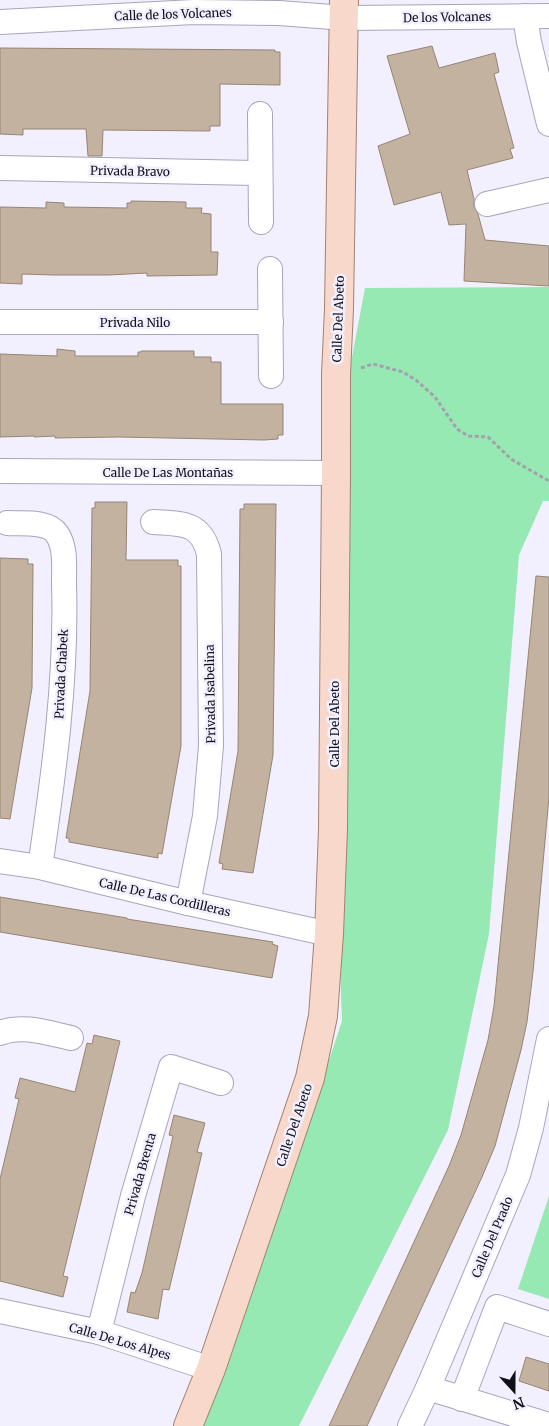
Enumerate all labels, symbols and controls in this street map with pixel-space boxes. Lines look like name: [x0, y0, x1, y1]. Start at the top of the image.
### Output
street label: Calle de los Volcanes: [114, 4, 232, 24]
street label: De los Volcanes: [403, 9, 491, 25]
street label: Privada Bravo: [90, 163, 170, 179]
street label: Calle Del Abeto: [329, 275, 347, 363]
street label: Privada Nilo: [100, 315, 170, 330]
street label: Calle De Las Montañas: [103, 465, 233, 480]
street label: Privada Chabek: [51, 628, 71, 719]
street label: Privada Isabelina: [202, 644, 218, 744]
street label: Calle Del Abeto: [327, 681, 342, 767]
street label: Calle De Las Cordilleras: [98, 875, 232, 919]
street label: Calle Del Abeto: [273, 1082, 315, 1168]
street label: Privada Brenta: [121, 1131, 159, 1217]
street label: Calle Del Prado: [468, 1194, 516, 1280]
street label: Calle De Los Alpes: [68, 1319, 173, 1363]
north arrow: [489, 1366, 539, 1416]
text: N: [510, 1393, 527, 1414]

